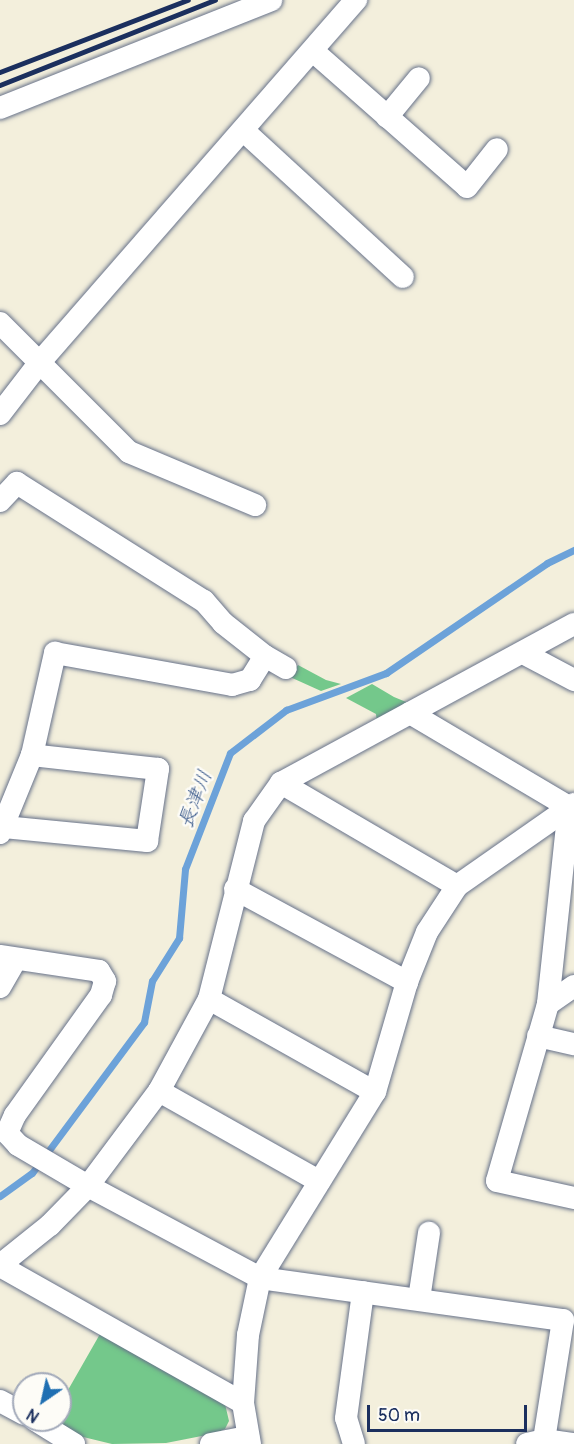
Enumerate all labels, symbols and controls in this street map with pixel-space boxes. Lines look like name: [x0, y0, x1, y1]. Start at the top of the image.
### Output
water label: 長津川: [173, 767, 217, 831]
north arrow: [12, 1372, 72, 1432]
scale bar: [370, 1393, 530, 1431]
text: N: [23, 1404, 43, 1427]
text: 50 m: [378, 1404, 420, 1427]

